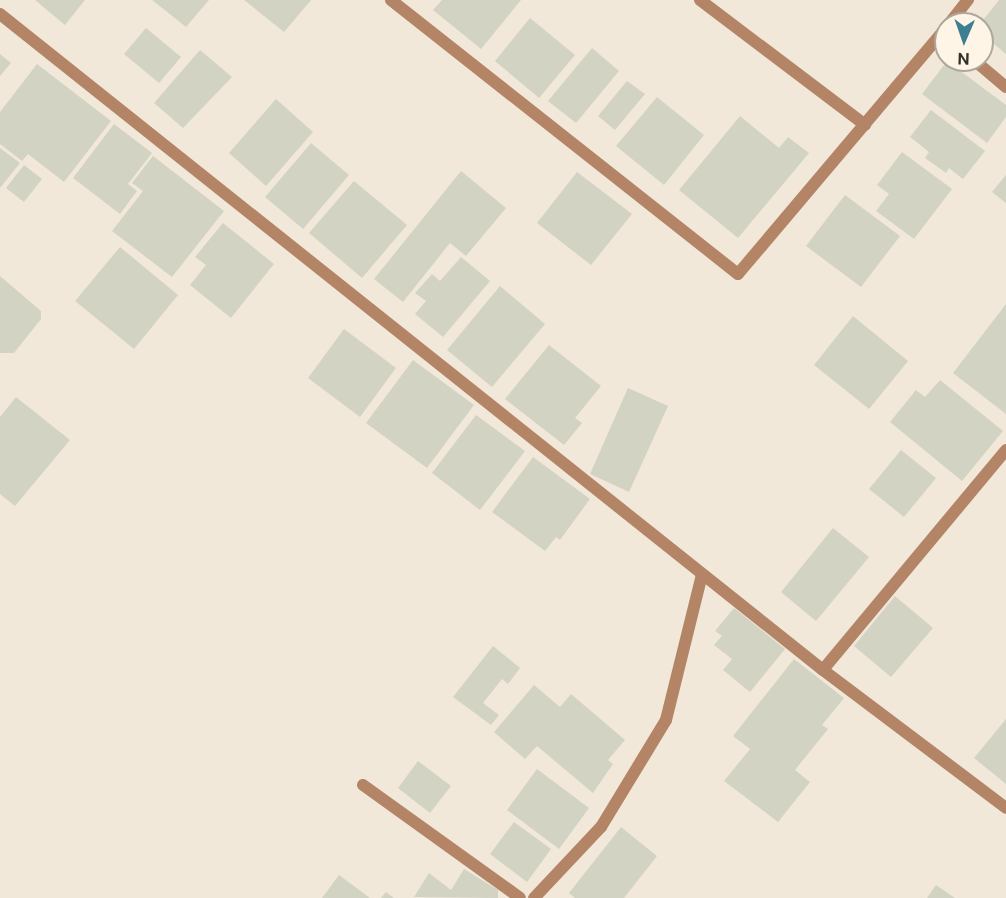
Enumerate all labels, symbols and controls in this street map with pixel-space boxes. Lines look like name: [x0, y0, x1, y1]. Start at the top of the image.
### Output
north arrow: [934, 12, 994, 72]
text: N: [957, 49, 970, 68]

